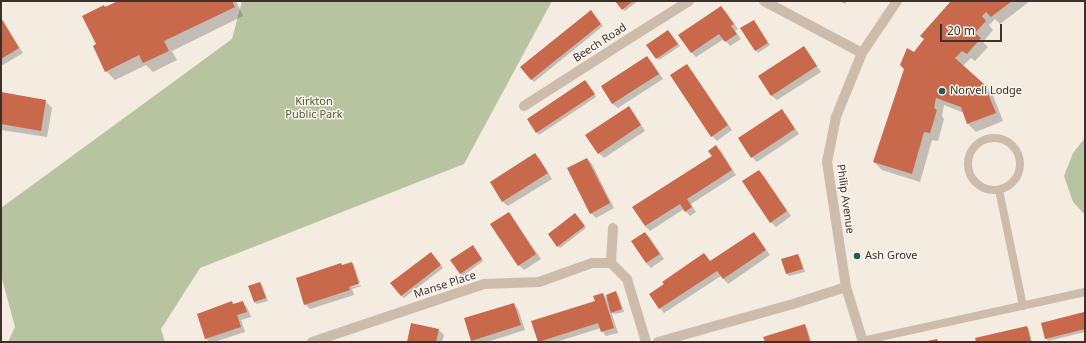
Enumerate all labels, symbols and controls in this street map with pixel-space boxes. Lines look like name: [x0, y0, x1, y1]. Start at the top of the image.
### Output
scale bar: [942, 16, 1004, 42]
street label: Beech Road: [571, 21, 629, 65]
text: 20 m: [947, 22, 975, 39]
place label: Norvell Lodge: [950, 84, 1022, 98]
marker: Norvell Lodge: [937, 86, 947, 96]
park label: Kirkton Public Park: [285, 95, 343, 121]
street label: Philip Avenue: [834, 163, 856, 235]
place label: Ash Grove: [865, 249, 918, 263]
marker: Ash Grove: [852, 251, 862, 261]
street label: Manse Place: [412, 269, 478, 301]

